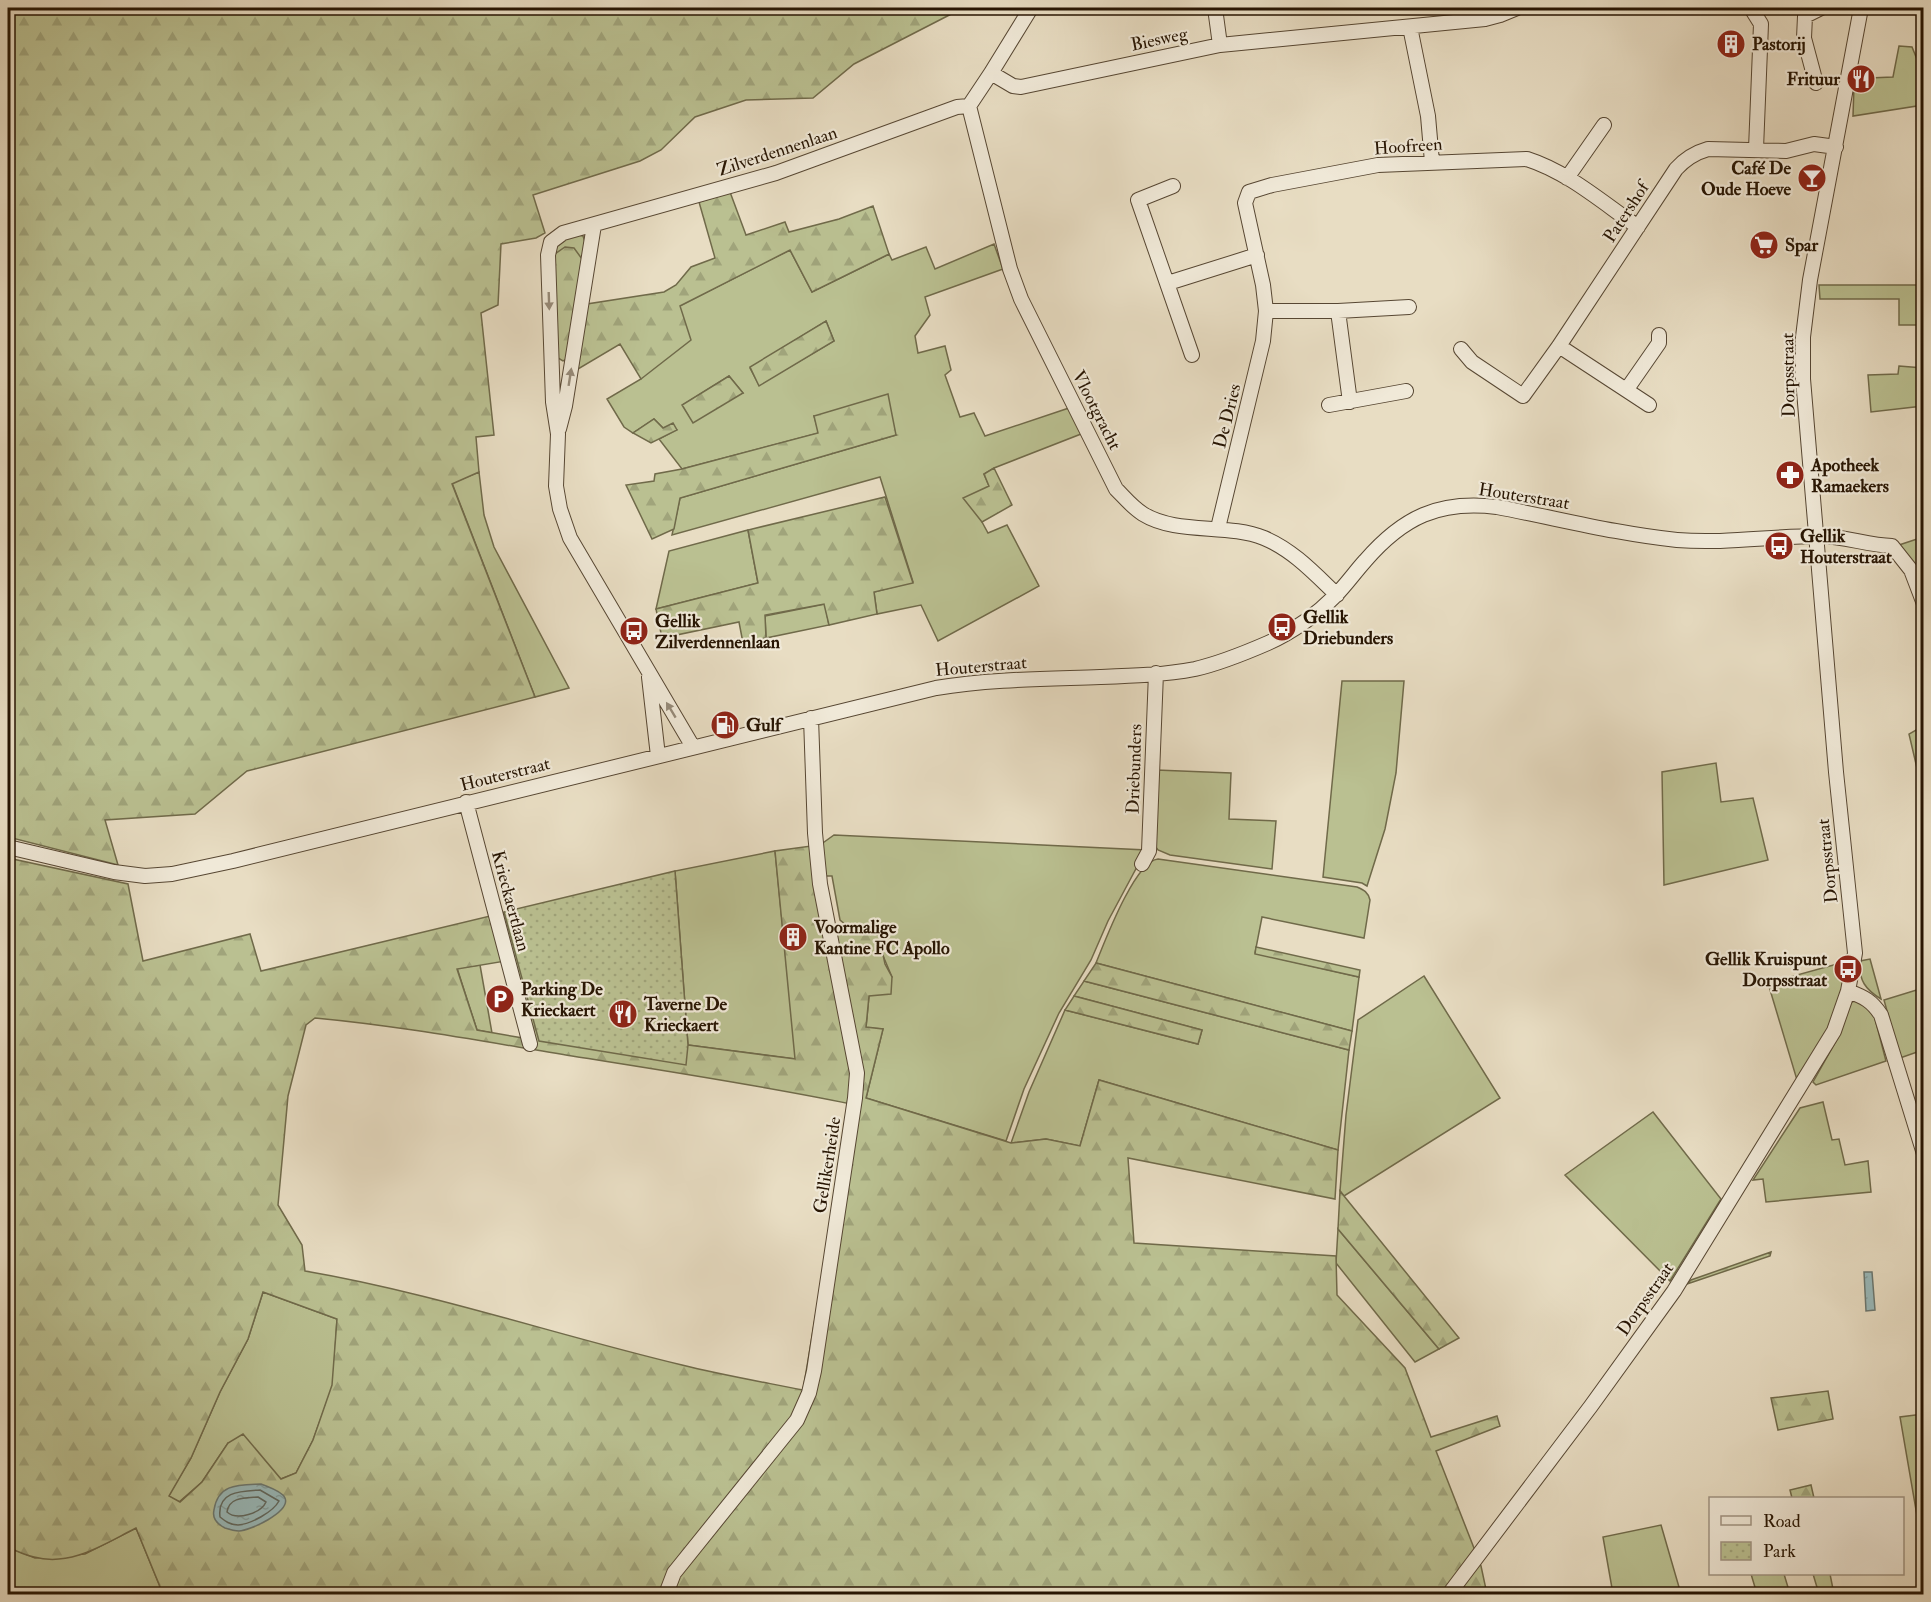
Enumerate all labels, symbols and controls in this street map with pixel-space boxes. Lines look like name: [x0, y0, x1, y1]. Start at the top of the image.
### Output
street label: Biesweg: [1129, 22, 1191, 57]
building icon: Pastorij: [1715, 28, 1747, 60]
place label: Pastorij: [1752, 33, 1806, 56]
restaurant icon: Frituur: [1845, 63, 1877, 95]
place label: Frituur: [1787, 68, 1840, 91]
street label: Zilverdennenlaan: [714, 121, 840, 182]
street label: Hoofreen: [1373, 133, 1443, 160]
place label: Café De Oude Hoeve: [1701, 157, 1791, 201]
bar icon: Café De Oude Hoeve: [1796, 162, 1828, 194]
street label: Patershof: [1598, 175, 1656, 247]
supermarket icon: Spar: [1748, 229, 1780, 261]
place label: Spar: [1785, 234, 1819, 257]
one-way arrow: [545, 291, 554, 310]
street label: Dorpsstraat: [1776, 332, 1801, 418]
one-way arrow: [566, 367, 575, 386]
street label: Vlootgracht: [1067, 367, 1126, 454]
street label: De Dries: [1208, 381, 1247, 451]
place label: Apotheek Ramaekers: [1810, 454, 1889, 498]
pharmacy icon: Apotheek Ramaekers: [1774, 459, 1806, 491]
street label: Houterstraat: [1477, 478, 1571, 515]
place label: Gellik Houterstraat: [1800, 525, 1892, 569]
bus stop icon: Gellik Houterstraat: [1763, 530, 1795, 562]
place label: Gellik Driebunders: [1303, 606, 1393, 650]
place label: Gellik Zilverdennenlaan: [655, 610, 781, 654]
bus stop icon: Gellik Driebunders: [1266, 611, 1298, 643]
bus stop icon: Gellik Zilverdennenlaan: [618, 615, 650, 647]
street label: Houterstraat: [934, 651, 1028, 682]
one-way arrow: [665, 702, 676, 718]
fuel station icon: Gulf: [709, 709, 741, 741]
place label: Gulf: [746, 714, 784, 737]
street label: Driebunders: [1121, 724, 1148, 814]
street label: Houterstraat: [458, 752, 553, 797]
street label: Dorpsstraat: [1812, 817, 1843, 904]
street label: Krieckaertlaan: [486, 848, 535, 954]
place label: Voormalige Kantine FC Apollo: [813, 916, 950, 960]
building icon: Voormalige Kantine FC Apollo: [777, 921, 809, 953]
place label: Gellik Kruispunt Dorpsstraat: [1705, 948, 1827, 992]
bus stop icon: Gellik Kruispunt Dorpsstraat: [1832, 953, 1864, 985]
place label: Parking De Krieckaert: [521, 978, 603, 1022]
parking icon: Parking De Krieckaert: [484, 983, 516, 1015]
place label: Taverne De Krieckaert: [643, 993, 728, 1037]
restaurant icon: Taverne De Krieckaert: [607, 998, 639, 1030]
street label: Gellikerheide: [809, 1115, 847, 1215]
street label: Dorpsstraat: [1612, 1258, 1679, 1341]
legend: [1709, 1497, 1904, 1575]
text: Road: [1763, 1510, 1801, 1533]
text: Park: [1763, 1540, 1796, 1563]

